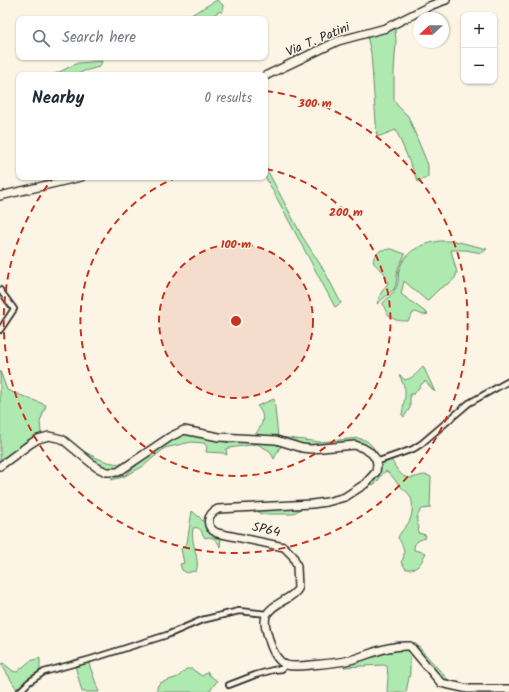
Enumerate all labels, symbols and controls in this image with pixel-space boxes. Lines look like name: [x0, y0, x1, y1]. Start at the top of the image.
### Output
north arrow: [413, 12, 449, 48]
map controls: [461, 12, 497, 84]
button: +: [461, 12, 497, 48]
search box: [16, 16, 268, 60]
street label: Via T. Patini: [283, 17, 354, 63]
text: Search here: [62, 26, 136, 50]
icon: search: [30, 27, 52, 49]
button: −: [461, 48, 497, 84]
text: Nearby: [32, 85, 84, 112]
text: 0 results: [205, 88, 252, 109]
text: 300 m: [297, 94, 332, 113]
text: 200 m: [329, 203, 363, 222]
text: 100 m: [221, 235, 251, 254]
centre of rings: [229, 314, 243, 328]
street label: SP64: [250, 517, 282, 543]

